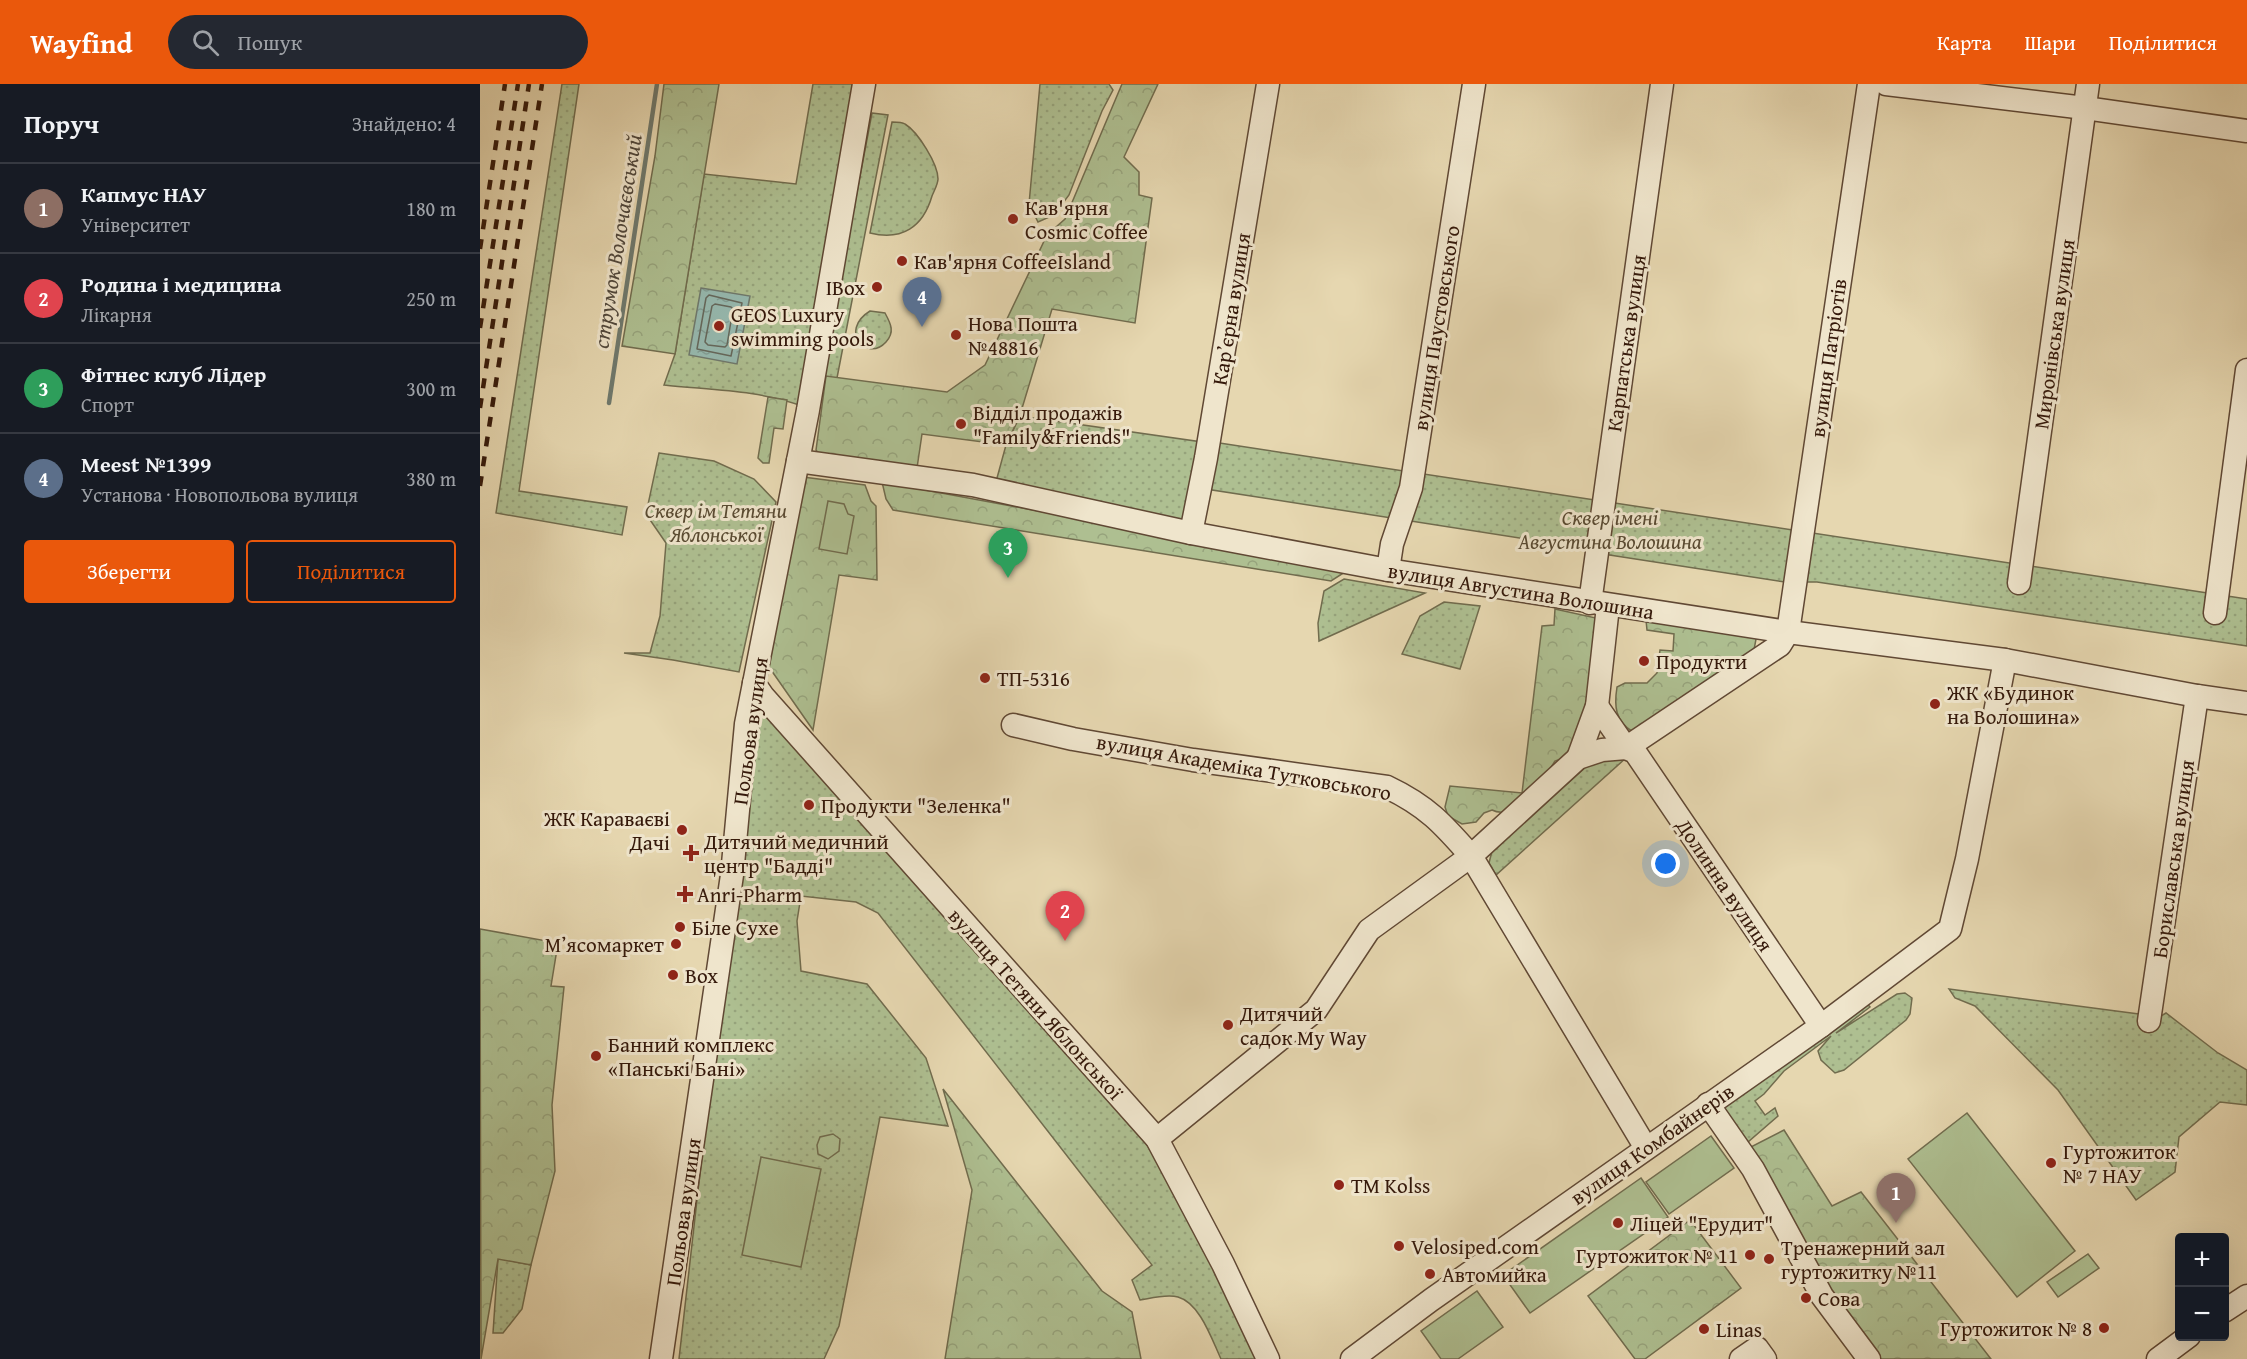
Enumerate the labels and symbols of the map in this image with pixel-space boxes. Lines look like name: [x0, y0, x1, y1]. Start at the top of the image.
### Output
water label: струмок Волочаєвський: [584, 132, 650, 350]
place label: Кав'ярня Cosmic Coffee: [1025, 192, 1148, 247]
marker: Кав'ярня Cosmic Coffee: [1006, 212, 1020, 226]
street label: вулиця Паустовського: [1404, 223, 1468, 433]
street label: Карʼєрна вулиця: [1204, 230, 1258, 387]
street label: Миронівська вулиця: [2025, 237, 2083, 431]
place label: Кав'ярня CoffeeIsland: [914, 246, 1112, 277]
street label: Карпатська вулиця: [1598, 252, 1654, 434]
marker: Кав'ярня CoffeeIsland: [895, 254, 909, 268]
place label: IBox: [826, 272, 865, 303]
street label: вулиця Патріотів: [1802, 277, 1854, 439]
pin: 4: [902, 278, 942, 327]
marker: IBox: [870, 280, 884, 294]
place label: GEOS Luxury swimming pools: [731, 299, 874, 354]
place label: Нова Пошта №48816: [968, 308, 1078, 363]
marker: GEOS Luxury swimming pools: [712, 319, 726, 333]
marker: Нова Пошта №48816: [949, 328, 963, 342]
place label: Відділ продажів "Family&Friends": [973, 397, 1130, 452]
marker: Відділ продажів "Family&Friends": [954, 417, 968, 431]
park label: Сквер ім Тетяни Яблонської: [645, 495, 788, 550]
park label: Сквер імені Августина Волошина: [1517, 502, 1702, 557]
pin: 3: [988, 528, 1028, 578]
street label: вулиця Августина Волошина: [1386, 555, 1656, 627]
place label: Продукти: [1656, 646, 1747, 677]
marker: Продукти: [1637, 654, 1651, 668]
street label: Польова вулиця: [724, 655, 776, 807]
place label: ТП-5316: [997, 663, 1070, 694]
marker: ТП-5316: [978, 671, 992, 685]
place label: ЖК «Будинок на Волошина»: [1946, 677, 2080, 732]
marker: ЖК «Будинок на Волошина»: [1928, 697, 1942, 711]
street label: вулиця Академіка Тутковського: [1094, 726, 1394, 808]
street label: Бориславська вулиця: [2144, 757, 2202, 960]
place label: Продукти "Зеленка": [821, 790, 1011, 821]
marker: Продукти "Зеленка": [802, 798, 816, 812]
place label: ЖК Караваєві Дачі: [543, 803, 670, 858]
street label: Долинна вулиця: [1668, 811, 1781, 958]
marker: ЖК Караваєві Дачі: [675, 823, 689, 837]
place label: Дитячий медичний центр "Бадді": [703, 826, 889, 881]
marker: Дитячий медичний центр "Бадді": [682, 844, 700, 862]
your location: [1651, 849, 1680, 878]
place label: Anri-Pharm: [697, 879, 802, 910]
marker: Anri-Pharm: [678, 887, 692, 901]
pin: 2: [1046, 892, 1084, 941]
street label: вулиця Тетяни Яблонської: [941, 901, 1131, 1107]
place label: Біле Сухе: [692, 912, 779, 943]
marker: Біле Сухе: [673, 920, 687, 934]
place label: Мʼясомаркет: [545, 929, 664, 960]
marker: Мʼясомаркет: [669, 937, 683, 951]
place label: Box: [685, 960, 718, 991]
marker: Box: [666, 968, 680, 982]
place label: Дитячий садок My Way: [1239, 998, 1367, 1053]
marker: Дитячий садок My Way: [1221, 1018, 1235, 1032]
place label: Банний комплекс «Панські Бані»: [608, 1029, 774, 1084]
marker: Банний комплекс «Панські Бані»: [589, 1049, 603, 1063]
street label: вулиця Комбайнерів: [1564, 1076, 1740, 1212]
street label: Польова вулиця: [657, 1136, 709, 1288]
place label: Гуртожиток № 7 НАУ: [2063, 1136, 2176, 1191]
marker: Гуртожиток № 7 НАУ: [2044, 1156, 2058, 1170]
place label: TM Kolss: [1351, 1170, 1430, 1201]
pin: 1: [1876, 1174, 1916, 1223]
marker: TM Kolss: [1332, 1178, 1346, 1192]
place label: Ліцей "Ерудит": [1630, 1208, 1773, 1239]
marker: Ліцей "Ерудит": [1611, 1216, 1625, 1230]
place label: Velosiped.com: [1411, 1231, 1539, 1262]
place label: Тренажерний зал гуртожитку №11: [1781, 1232, 1946, 1287]
marker: Velosiped.com: [1392, 1239, 1406, 1253]
place label: Гуртожиток № 11: [1576, 1240, 1738, 1271]
marker: Гуртожиток № 11: [1743, 1248, 1757, 1262]
marker: Тренажерний зал гуртожитку №11: [1762, 1252, 1776, 1266]
place label: Автомийка: [1442, 1259, 1547, 1290]
marker: Автомийка: [1423, 1267, 1437, 1281]
place label: Сова: [1818, 1283, 1860, 1314]
marker: Сова: [1799, 1291, 1813, 1305]
place label: Гуртожиток № 8: [1940, 1313, 2092, 1344]
place label: Linas: [1716, 1314, 1762, 1345]
marker: Гуртожиток № 8: [2097, 1321, 2111, 1335]
marker: Linas: [1697, 1322, 1711, 1336]

